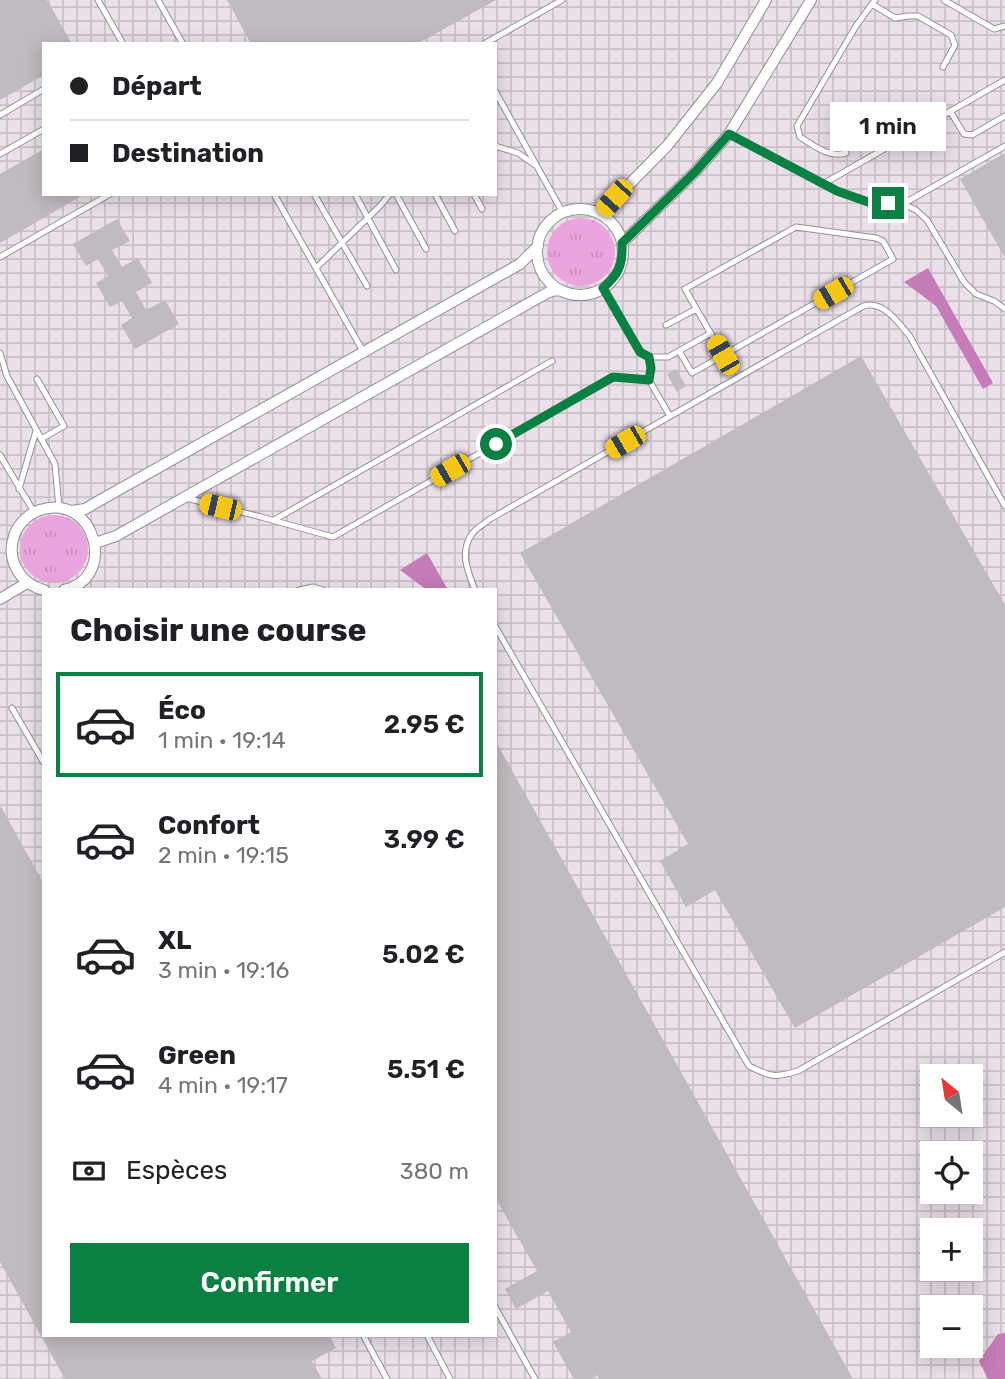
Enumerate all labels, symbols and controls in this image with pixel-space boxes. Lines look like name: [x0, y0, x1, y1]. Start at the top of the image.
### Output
text: Départ: [112, 71, 202, 102]
callout: 1 min: [830, 102, 946, 150]
text: 1 min: [859, 112, 917, 140]
text: Destination: [112, 138, 264, 169]
car: [593, 175, 636, 221]
route end: [872, 187, 904, 219]
car: [810, 273, 857, 313]
car: [704, 332, 743, 378]
car: [602, 422, 649, 462]
route start: [480, 428, 512, 460]
car: [427, 450, 474, 490]
car: [198, 492, 243, 522]
text: Choisir une course: [70, 611, 367, 649]
icon: car: [74, 693, 137, 756]
text: Éco: [158, 695, 206, 726]
text: 2.95 €: [384, 709, 465, 740]
text: 1 min · 19:14: [158, 726, 286, 754]
icon: car: [74, 808, 137, 871]
text: Confort: [158, 810, 260, 841]
text: 3.99 €: [384, 824, 465, 855]
text: 2 min · 19:15: [158, 841, 289, 869]
icon: car: [74, 923, 137, 986]
text: XL: [158, 925, 191, 956]
text: 5.02 €: [382, 939, 465, 970]
text: 3 min · 19:16: [158, 956, 289, 984]
icon: car: [74, 1038, 137, 1101]
text: Green: [158, 1040, 236, 1071]
text: 5.51 €: [387, 1054, 465, 1085]
north arrow: [920, 1064, 984, 1127]
map controls: [920, 1064, 983, 1358]
text: 4 min · 19:17: [158, 1071, 288, 1099]
button: locate: [920, 1141, 983, 1204]
icon: cash: [70, 1152, 108, 1190]
text: Espèces: [126, 1155, 227, 1186]
text: 380 m: [400, 1157, 469, 1185]
button: +: [920, 1218, 983, 1281]
button: Confirmer: [70, 1243, 469, 1323]
button: −: [920, 1295, 983, 1358]

